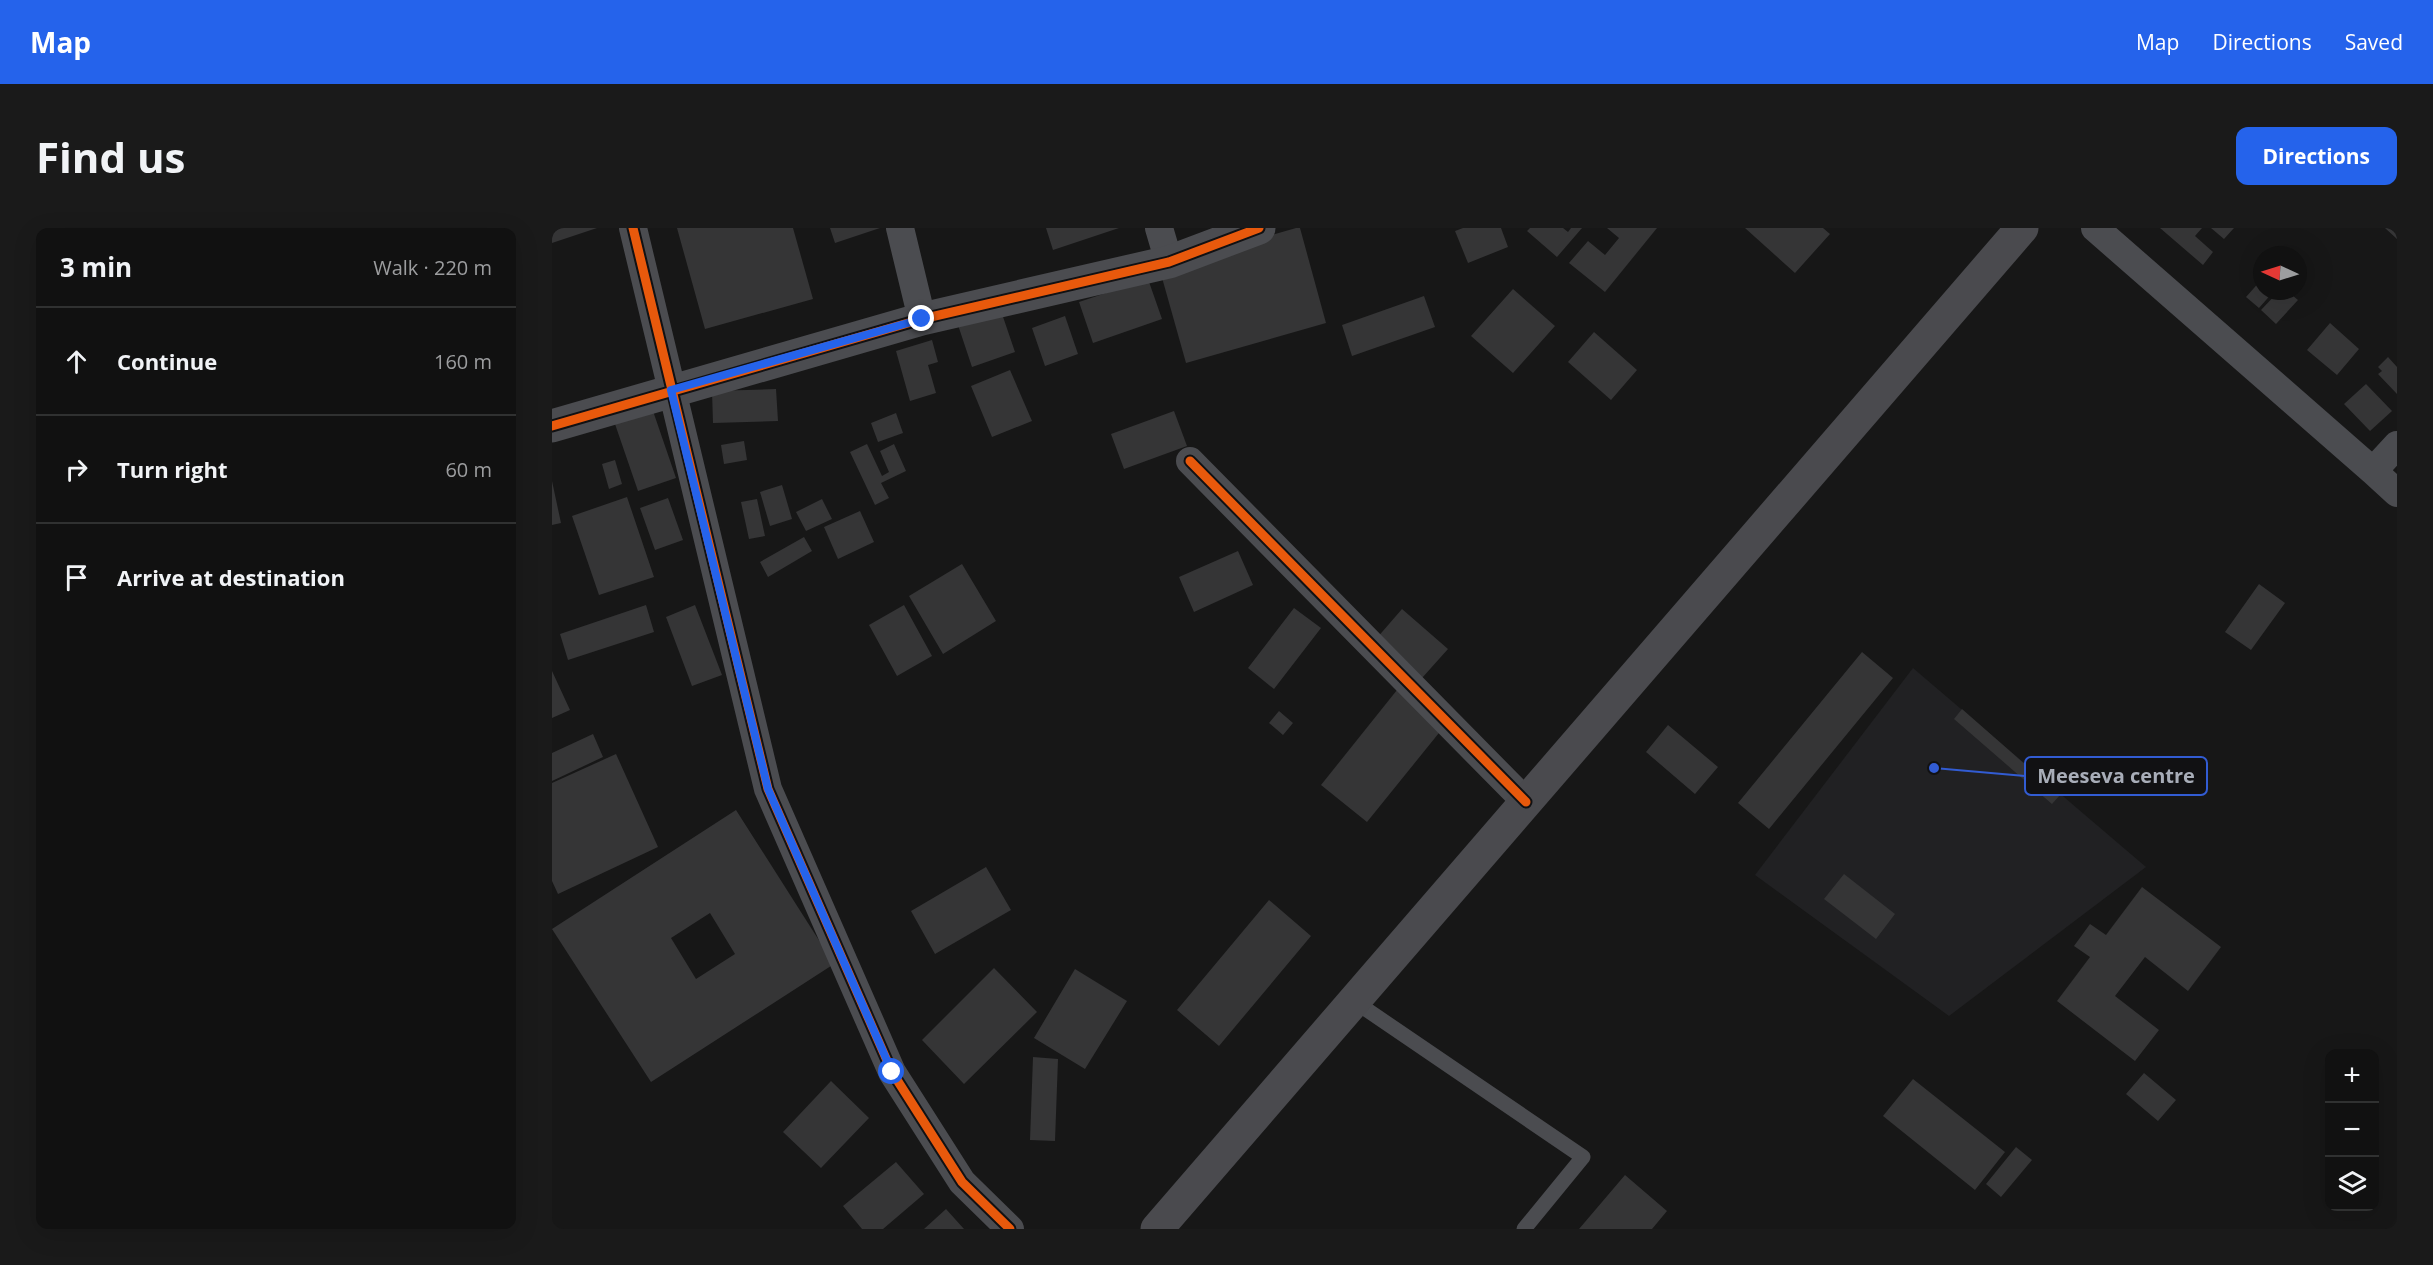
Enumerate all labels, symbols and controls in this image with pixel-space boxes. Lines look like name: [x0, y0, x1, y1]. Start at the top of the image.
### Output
text: Map: [30, 23, 91, 61]
text: Map: [2136, 28, 2179, 56]
text: Directions: [2212, 28, 2312, 56]
text: Saved: [2345, 28, 2403, 56]
button: Directions: [2236, 127, 2397, 185]
text: Find us: [36, 128, 185, 185]
north arrow: [2253, 246, 2307, 300]
text: 3 min: [60, 249, 132, 285]
text: Walk · 220 m: [373, 254, 492, 281]
route end: [908, 305, 934, 331]
icon: ahead: [60, 345, 93, 378]
text: Continue: [117, 346, 217, 376]
text: 160 m: [434, 348, 492, 375]
icon: right: [60, 453, 93, 486]
text: Turn right: [117, 454, 228, 484]
text: 60 m: [445, 456, 492, 483]
icon: arrive: [60, 561, 93, 594]
text: Arrive at destination: [117, 562, 345, 592]
callout: Meeseva centre: [2025, 757, 2207, 795]
text: Meeseva centre: [2037, 762, 2195, 789]
map controls: [2325, 1049, 2379, 1211]
button: +: [2325, 1049, 2379, 1103]
route start: [878, 1058, 904, 1084]
button: −: [2325, 1103, 2379, 1157]
button: layers: [2325, 1157, 2379, 1211]

